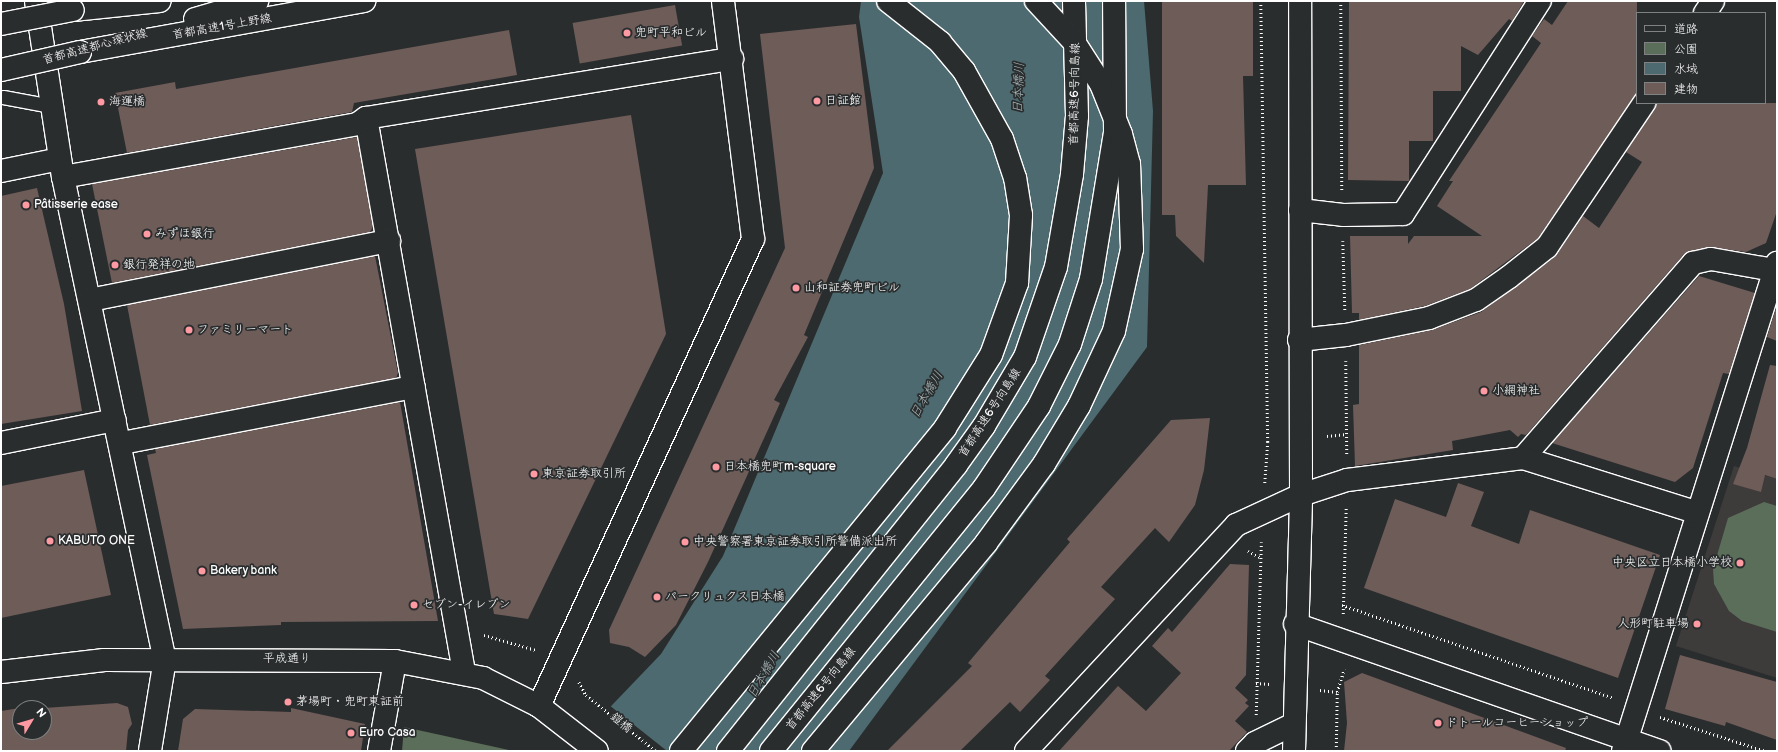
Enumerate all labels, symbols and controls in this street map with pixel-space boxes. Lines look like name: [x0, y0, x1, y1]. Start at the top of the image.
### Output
street label: 首都高速1号上野線: [171, 11, 273, 43]
legend: [1636, 12, 1766, 104]
text: 道路: [1674, 22, 1698, 37]
street label: 首都高速都心環状線: [41, 26, 149, 68]
place label: 兜町平和ビル: [635, 26, 707, 40]
marker: 兜町平和ビル: [622, 28, 632, 38]
street label: 首都高速6号向島線: [1067, 42, 1083, 146]
text: 公園: [1674, 42, 1698, 57]
water label: 日本橋川: [1010, 62, 1028, 114]
text: 水域: [1674, 62, 1698, 77]
text: 建物: [1674, 82, 1698, 97]
place label: 日証館: [825, 94, 861, 108]
place label: 海運橋: [109, 95, 145, 109]
marker: 日証館: [812, 96, 822, 106]
marker: 海運橋: [96, 97, 106, 107]
place label: Pâtisserie ease: [34, 198, 118, 212]
marker: Pâtisserie ease: [21, 200, 31, 210]
place label: みずほ銀行: [155, 227, 215, 241]
marker: みずほ銀行: [142, 229, 152, 239]
place label: 銀行発祥の地: [123, 258, 195, 272]
marker: 銀行発祥の地: [110, 260, 120, 270]
place label: 山和証券兜町ビル: [804, 281, 900, 295]
marker: 山和証券兜町ビル: [791, 283, 801, 293]
place label: ファミリーマート: [197, 323, 293, 337]
marker: ファミリーマート: [184, 325, 194, 335]
street label: 首都高速6号向島線: [956, 366, 1024, 460]
water label: 日本橋川: [907, 369, 947, 421]
place label: 小網神社: [1492, 384, 1540, 398]
marker: 小網神社: [1479, 386, 1489, 396]
place label: 日本橋兜町m-square: [724, 460, 836, 474]
marker: 日本橋兜町m-square: [711, 462, 721, 472]
place label: 東京証券取引所: [542, 467, 626, 481]
marker: 東京証券取引所: [529, 469, 539, 479]
place label: KABUTO ONE: [58, 534, 135, 548]
place label: 中央警察署東京証券取引所警備派出所: [693, 535, 897, 549]
marker: KABUTO ONE: [45, 536, 55, 546]
marker: 中央警察署東京証券取引所警備派出所: [680, 537, 690, 547]
place label: 中央区立日本橋小学校: [1612, 556, 1732, 570]
marker: 中央区立日本橋小学校: [1735, 558, 1745, 568]
place label: Bakery bank: [210, 564, 278, 578]
marker: Bakery bank: [197, 566, 207, 576]
place label: パークリュクス日本橋: [665, 590, 785, 604]
marker: パークリュクス日本橋: [652, 592, 662, 602]
place label: セブン-イレブン: [422, 598, 510, 612]
marker: セブン-イレブン: [409, 600, 419, 610]
place label: 人形町駐車場: [1617, 617, 1689, 631]
marker: 人形町駐車場: [1692, 619, 1702, 629]
street label: 首都高速6号向島線: [783, 644, 859, 734]
water label: 日本橋川: [744, 649, 784, 701]
street label: 平成通り: [263, 652, 311, 666]
place label: 茅場町・兜町東証前: [296, 695, 404, 709]
marker: 茅場町・兜町東証前: [283, 697, 293, 707]
north arrow: [12, 700, 52, 740]
text: N: [33, 706, 49, 720]
street label: 鎧橋: [607, 710, 635, 736]
place label: ドトールコーヒーショップ: [1446, 716, 1589, 730]
marker: ドトールコーヒーショップ: [1433, 718, 1443, 728]
place label: Euro Casa: [359, 726, 415, 740]
marker: Euro Casa: [346, 728, 356, 738]

